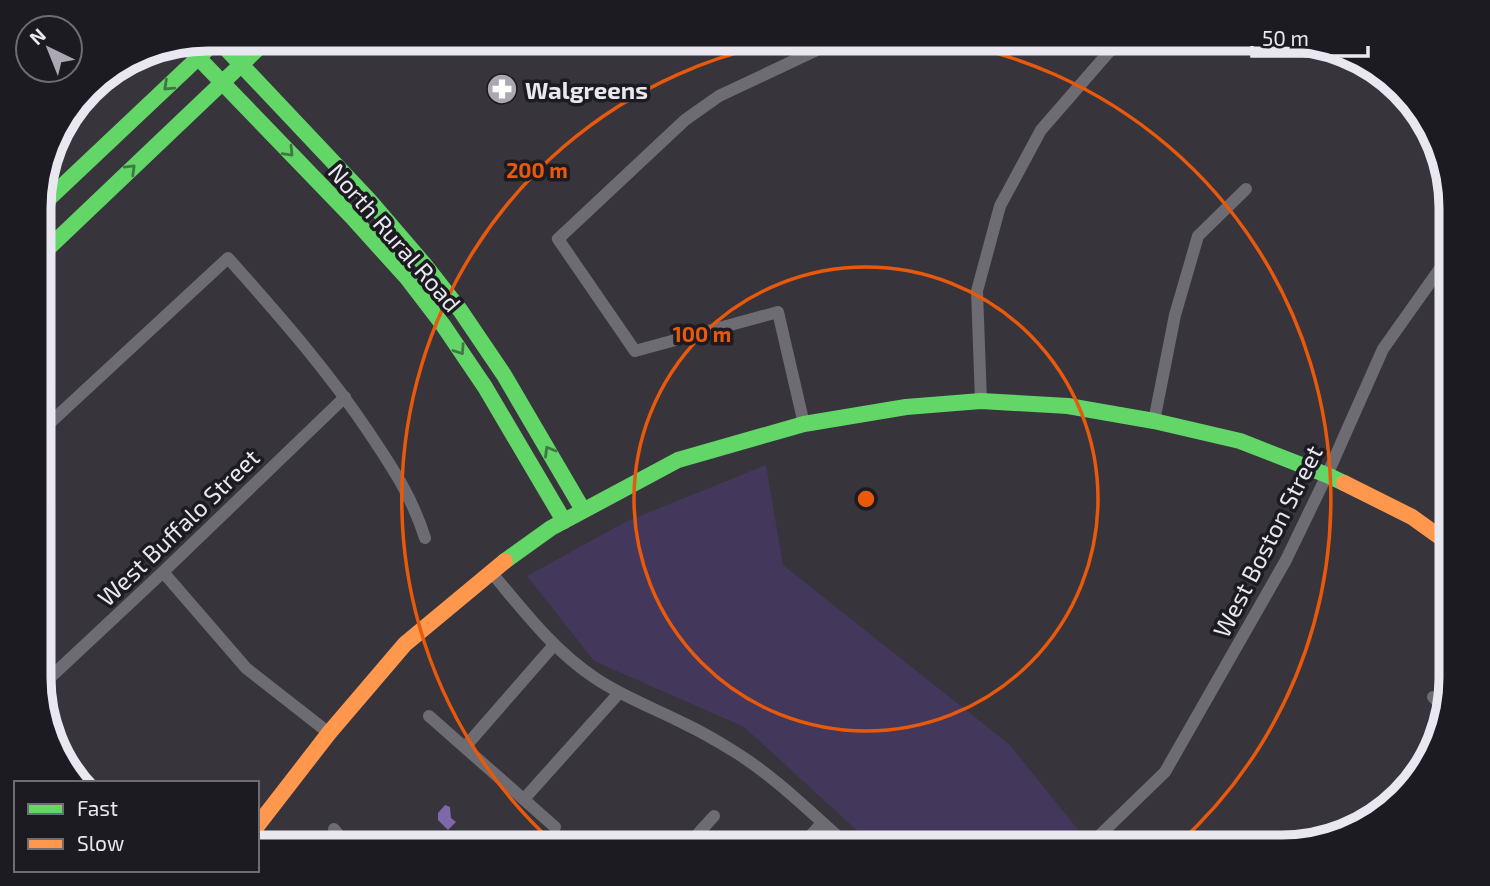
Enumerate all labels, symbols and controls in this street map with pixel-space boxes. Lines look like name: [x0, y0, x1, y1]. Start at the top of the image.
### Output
north arrow: [14, 14, 84, 84]
scale bar: [1252, 14, 1368, 58]
text: N: [24, 23, 50, 49]
text: 50 m: [1262, 25, 1309, 50]
pharmacy icon: Walgreens: [485, 72, 519, 106]
place label: Walgreens: [525, 75, 648, 104]
one-way arrow: [163, 77, 176, 90]
one-way arrow: [281, 144, 293, 156]
street label: North Rural Road: [323, 157, 467, 317]
text: 200 m: [506, 157, 568, 182]
one-way arrow: [123, 165, 136, 178]
text: 100 m: [673, 321, 731, 346]
one-way arrow: [452, 343, 465, 356]
street label: West Boston Street: [1206, 440, 1328, 642]
street label: West Buffalo Street: [91, 442, 265, 612]
one-way arrow: [544, 445, 557, 458]
centre of rings: [854, 487, 878, 511]
legend: [14, 781, 259, 872]
text: Fast: [77, 795, 118, 820]
text: Slow: [77, 830, 124, 855]

